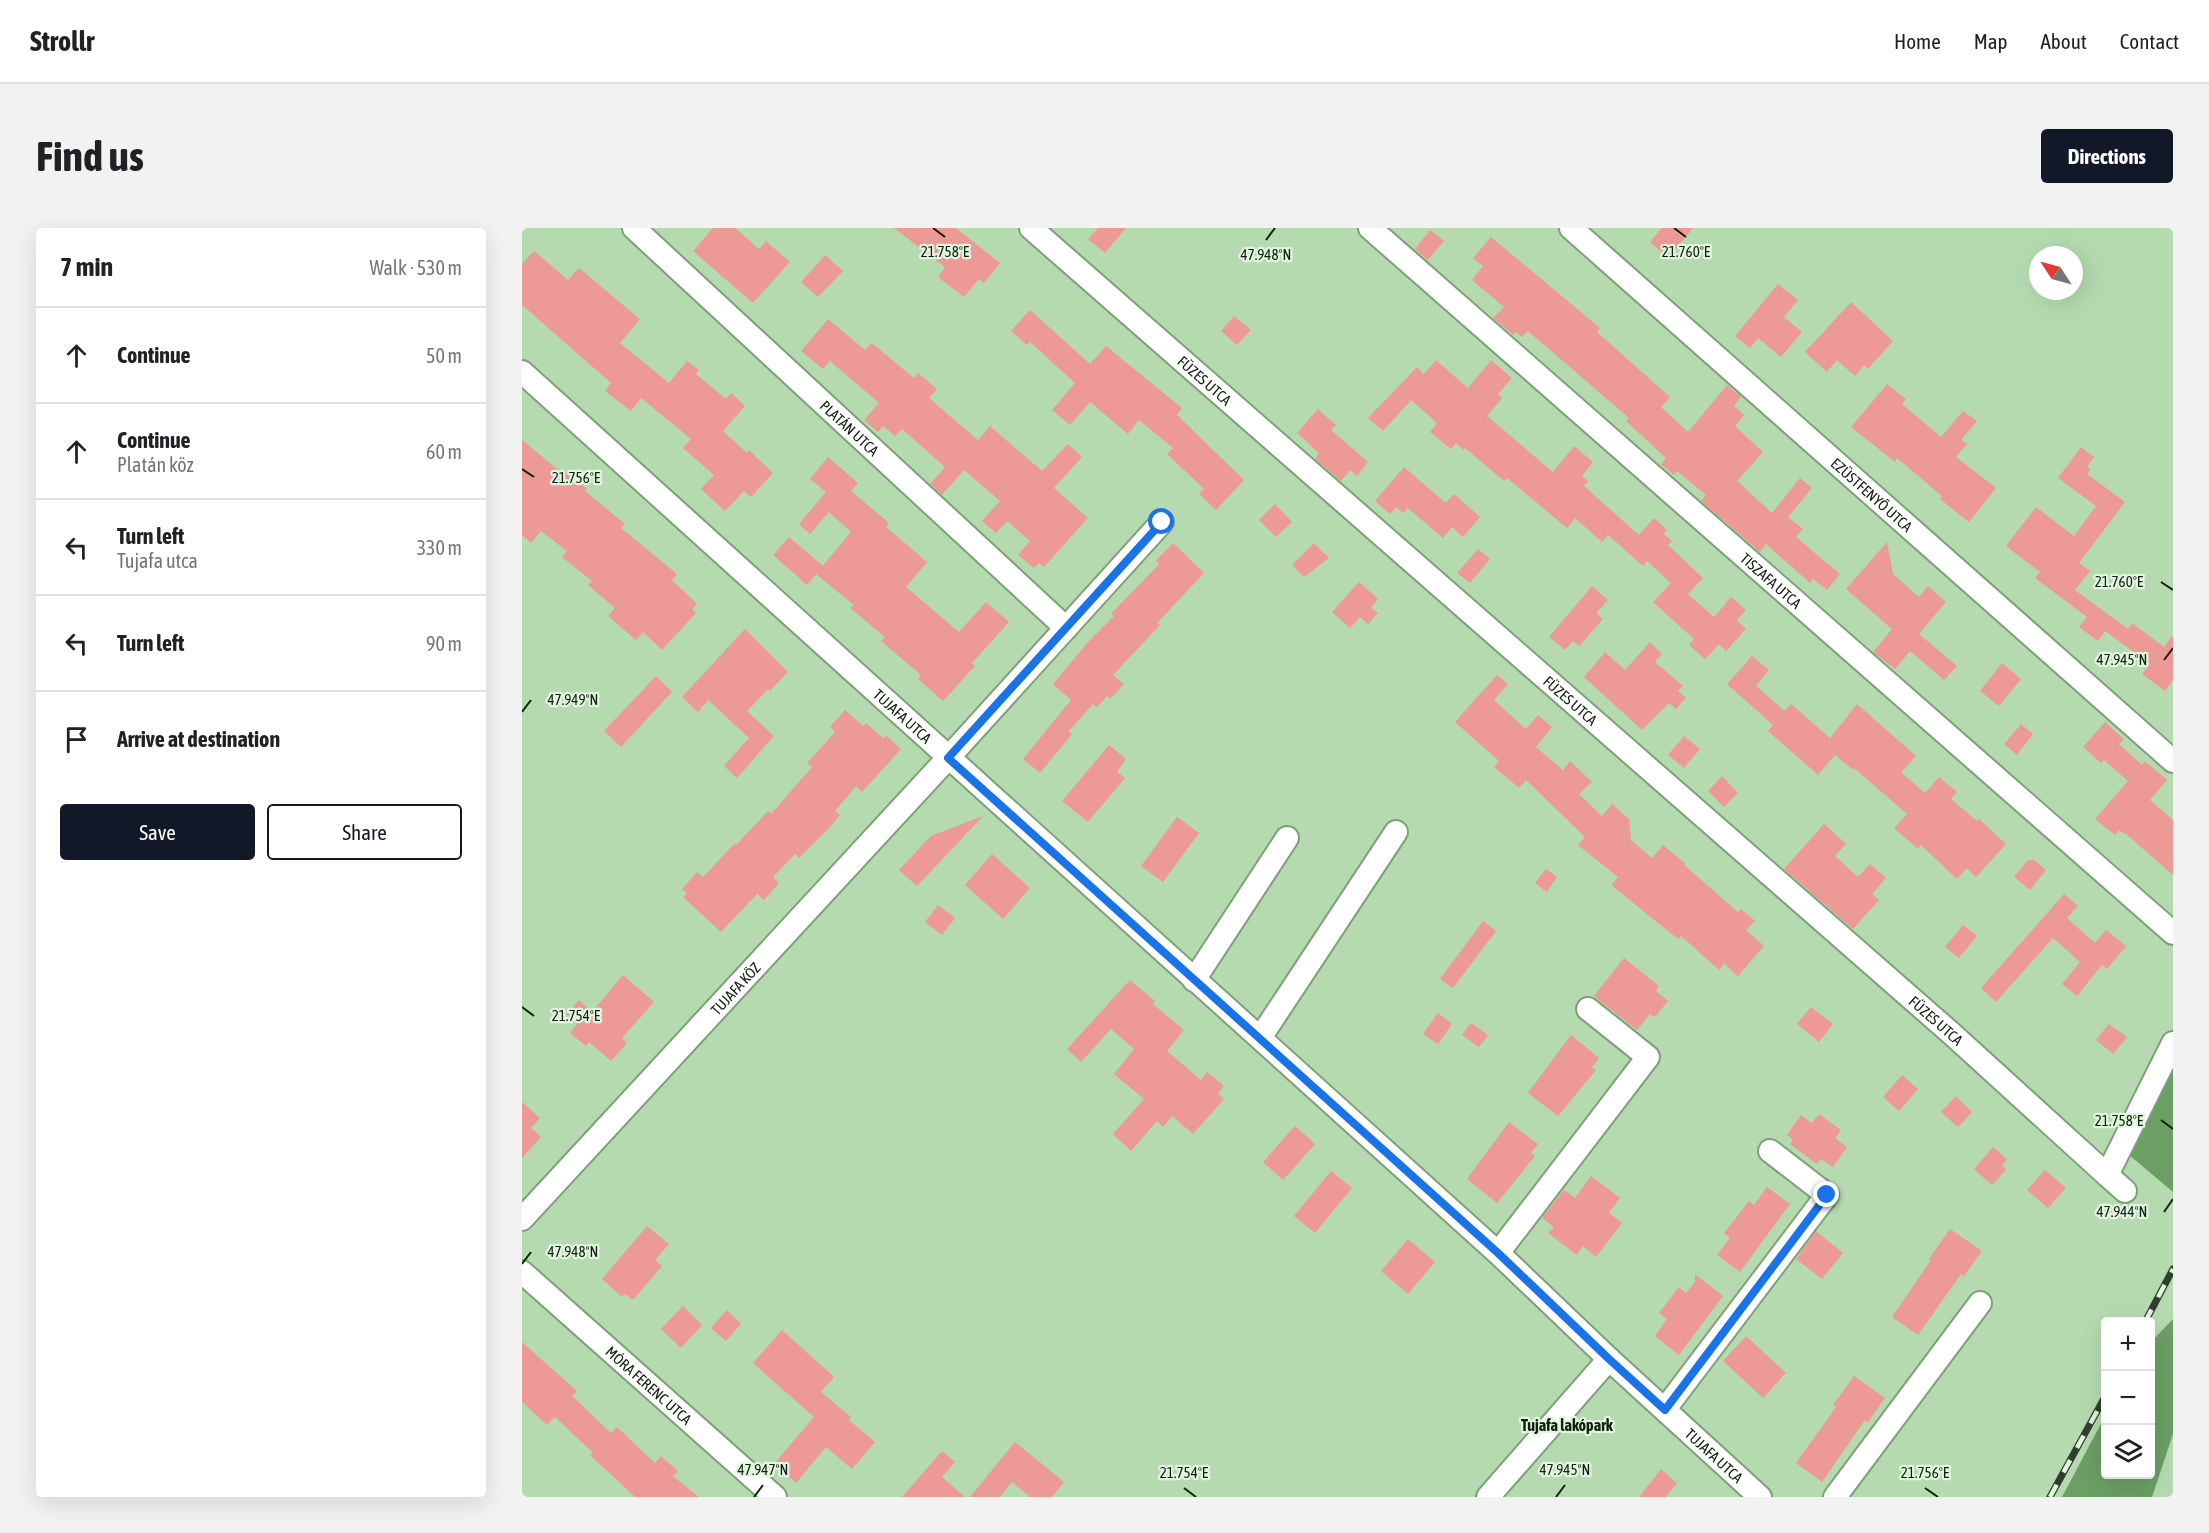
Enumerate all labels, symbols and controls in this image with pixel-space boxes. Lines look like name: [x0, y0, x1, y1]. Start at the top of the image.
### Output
text: Strollr: [30, 25, 94, 57]
text: Home: [1894, 29, 1941, 53]
text: Map: [1974, 29, 2008, 53]
text: About: [2041, 29, 2087, 53]
text: Contact: [2120, 29, 2179, 53]
button: Directions: [2041, 129, 2173, 183]
text: Find us: [36, 132, 144, 180]
text: 21.758°E: [921, 243, 970, 260]
text: 21.760°E: [1662, 243, 1711, 260]
text: 47.948°N: [1241, 246, 1291, 263]
north arrow: [2029, 246, 2083, 300]
text: 7 min: [60, 252, 113, 282]
text: Walk · 530 m: [370, 256, 462, 279]
icon: ahead: [60, 339, 93, 372]
text: Continue: [117, 342, 191, 368]
text: 50 m: [426, 344, 462, 367]
street label: FÜZES UTCA: [1175, 352, 1236, 409]
street label: PLATÁN UTCA: [817, 397, 883, 459]
text: Continue: [117, 427, 191, 453]
icon: ahead: [60, 435, 93, 468]
text: 60 m: [426, 440, 462, 463]
text: Platán köz: [117, 453, 194, 476]
street label: EZÜSTFENYŐ UTCA: [1828, 454, 1916, 535]
text: 21.756°E: [552, 469, 601, 486]
route start: [1148, 508, 1174, 534]
text: Turn left: [117, 523, 184, 549]
icon: left: [60, 531, 93, 564]
text: 330 m: [417, 536, 462, 559]
text: Tujafa utca: [117, 549, 198, 572]
street label: TISZAFA UTCA: [1737, 549, 1806, 612]
text: 21.760°E: [2095, 573, 2144, 590]
icon: left: [60, 627, 93, 660]
text: Turn left: [117, 630, 184, 656]
text: 90 m: [426, 632, 462, 655]
text: 47.945°N: [2097, 651, 2147, 668]
street label: FÜZES UTCA: [1540, 672, 1601, 729]
street label: TUJAFA UTCA: [870, 685, 936, 747]
text: 47.949°N: [548, 691, 598, 708]
icon: arrive: [60, 723, 93, 756]
text: Arrive at destination: [117, 726, 280, 752]
button: Save: [60, 804, 255, 860]
button: Share: [267, 804, 462, 860]
street label: TUJAFA KÖZ: [707, 959, 764, 1018]
street label: FÜZES UTCA: [1906, 992, 1967, 1049]
text: 21.754°E: [552, 1007, 601, 1024]
text: 21.758°E: [2095, 1112, 2144, 1129]
route end: [1813, 1181, 1839, 1207]
text: 47.944°N: [2097, 1203, 2147, 1220]
text: 47.948°N: [548, 1243, 598, 1260]
map controls: [2101, 1317, 2155, 1479]
button: +: [2101, 1317, 2155, 1371]
street label: MÓRA FERENC UTCA: [603, 1342, 696, 1428]
button: −: [2101, 1371, 2155, 1425]
district label: Tujafa lakópark: [1521, 1416, 1614, 1434]
street label: TUJAFA UTCA: [1682, 1425, 1747, 1486]
button: layers: [2101, 1425, 2155, 1479]
text: 47.947°N: [738, 1461, 788, 1478]
text: 47.945°N: [1540, 1461, 1590, 1478]
text: 21.754°E: [1160, 1464, 1209, 1481]
text: 21.756°E: [1901, 1464, 1950, 1481]

